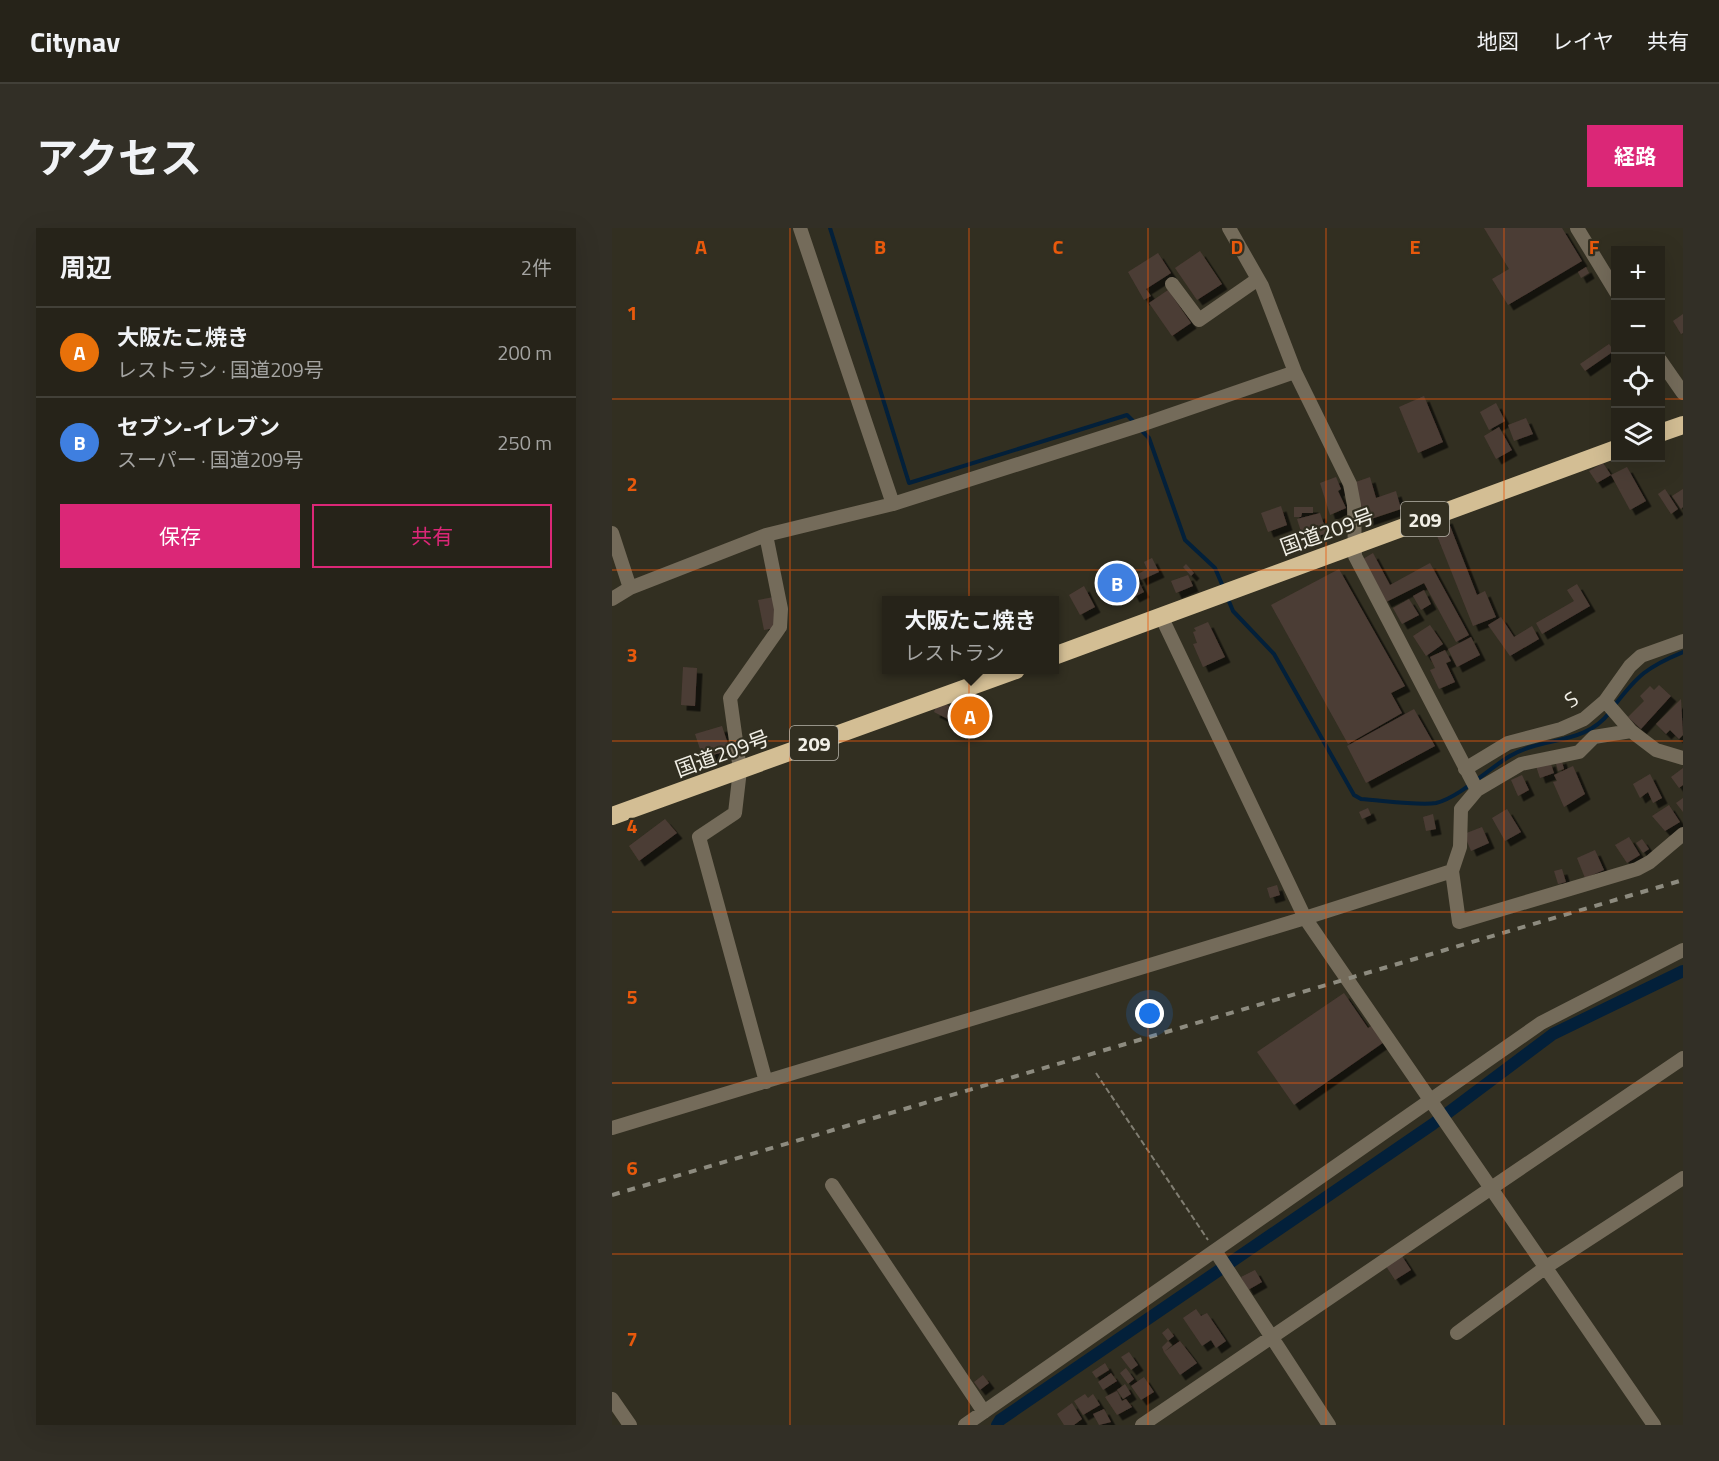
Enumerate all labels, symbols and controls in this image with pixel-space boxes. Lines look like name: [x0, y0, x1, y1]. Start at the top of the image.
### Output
text: Citynav: [30, 20, 120, 63]
text: 地図: [1477, 25, 1519, 57]
text: レイヤ: [1552, 25, 1614, 57]
text: 共有: [1647, 25, 1689, 57]
text: アクセス: [36, 125, 202, 189]
button: 経路: [1587, 125, 1683, 187]
text: A: [695, 231, 707, 262]
text: B: [874, 231, 886, 262]
text: C: [1053, 231, 1064, 262]
text: D: [1231, 231, 1243, 262]
text: E: [1409, 231, 1421, 262]
text: F: [1589, 231, 1600, 262]
map controls: [1611, 246, 1665, 462]
button: +: [1611, 246, 1665, 300]
text: 周辺: [60, 248, 112, 287]
text: 2件: [521, 252, 552, 283]
text: 1: [626, 297, 638, 328]
button: −: [1611, 300, 1665, 354]
text: 大阪たこ焼き: [117, 320, 249, 354]
text: A: [73, 337, 86, 368]
text: 200 m: [497, 337, 552, 368]
text: レストラン · 国道209号: [117, 354, 324, 385]
button: locate: [1611, 354, 1665, 408]
button: layers: [1611, 408, 1665, 462]
text: セブン-イレブン: [117, 410, 280, 444]
text: B: [73, 427, 86, 458]
text: 250 m: [497, 427, 552, 458]
text: スーパー · 国道209号: [117, 444, 304, 475]
text: 2: [626, 468, 638, 499]
street label: 国道209号: [1275, 499, 1379, 563]
road number: 209: [1401, 502, 1449, 536]
button: 保存: [60, 504, 300, 568]
button: 共有: [312, 504, 552, 568]
pin: B: [1098, 560, 1136, 606]
popup: [882, 596, 1059, 674]
text: 大阪たこ焼き: [904, 603, 1037, 637]
text: レストラン: [904, 637, 1004, 668]
text: 3: [626, 639, 638, 670]
street label: S: [1558, 682, 1584, 716]
pin: A: [950, 694, 990, 738]
street label: 国道209号: [670, 721, 774, 785]
road number: 209: [790, 726, 838, 760]
text: 4: [626, 810, 638, 841]
text: 5: [626, 981, 638, 1012]
your location: [1135, 999, 1164, 1028]
text: 6: [626, 1152, 638, 1183]
text: 7: [626, 1323, 638, 1354]

